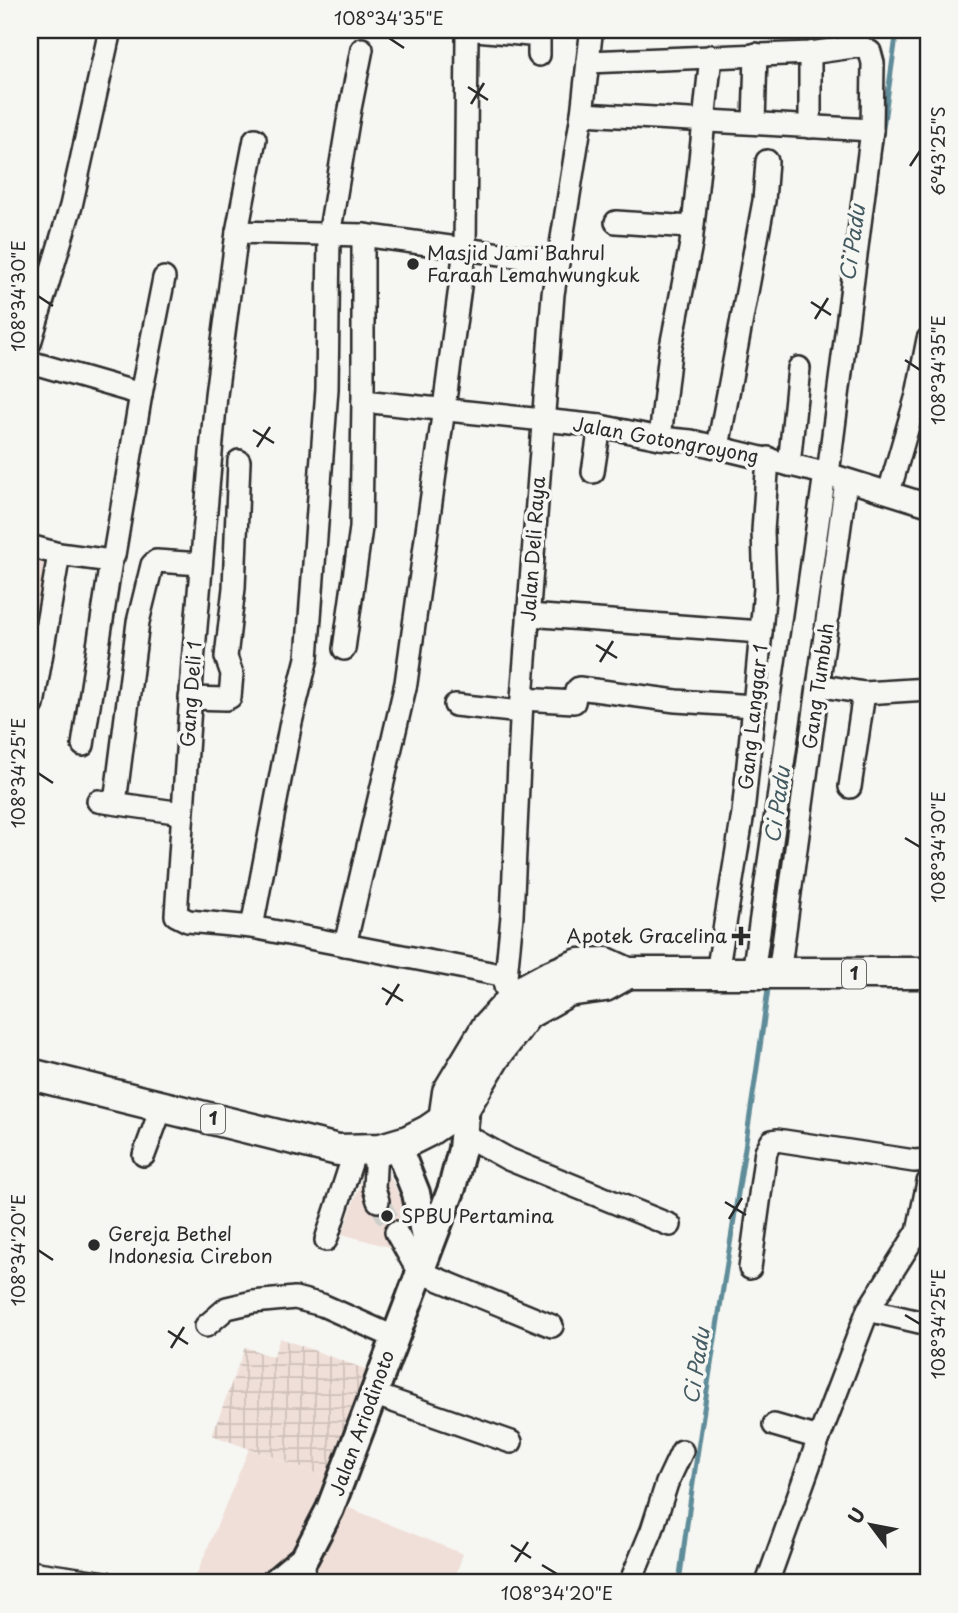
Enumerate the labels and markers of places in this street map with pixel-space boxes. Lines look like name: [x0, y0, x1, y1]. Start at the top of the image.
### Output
place label: Masjid Jami Bahrul Faraah Lemahwungkuk: [427, 238, 640, 288]
marker: Masjid Jami Bahrul Faraah Lemahwungkuk: [405, 256, 421, 272]
place label: Apotek Gracelina: [567, 921, 727, 949]
marker: Apotek Gracelina: [733, 928, 749, 944]
place label: SPBU Pertamina: [401, 1201, 554, 1229]
marker: SPBU Pertamina: [379, 1208, 395, 1224]
place label: Gereja Bethel Indonesia Cirebon: [108, 1219, 273, 1269]
marker: Gereja Bethel Indonesia Cirebon: [86, 1237, 102, 1253]

